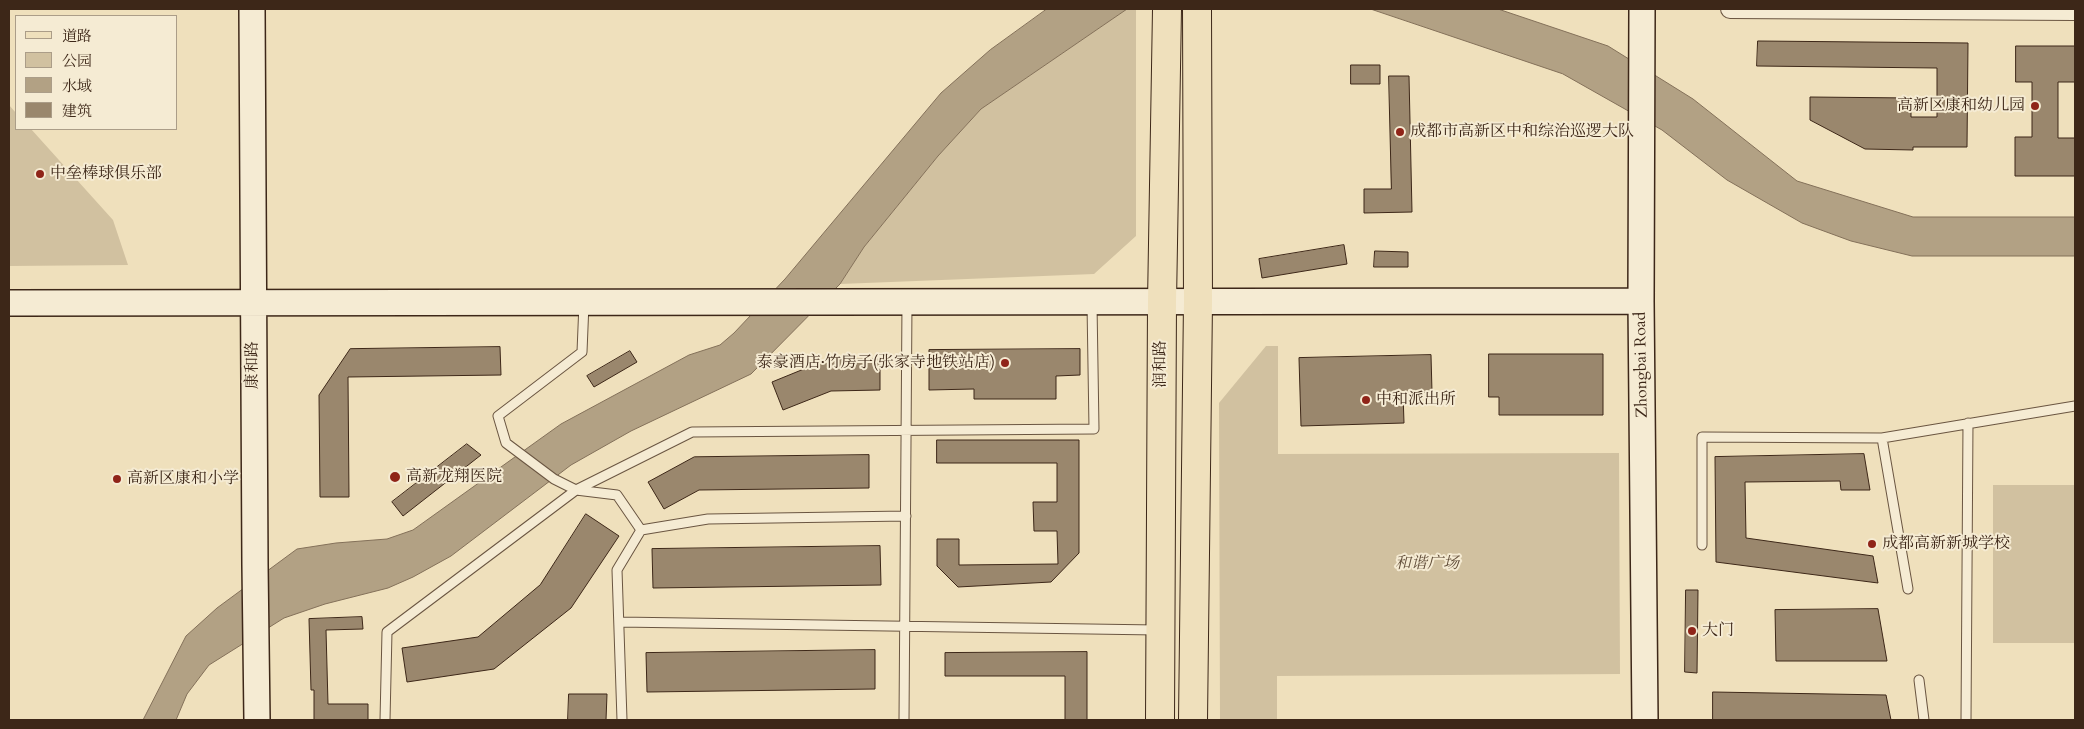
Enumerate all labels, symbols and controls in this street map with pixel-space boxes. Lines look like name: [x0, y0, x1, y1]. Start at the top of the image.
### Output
legend: [15, 15, 178, 130]
text: 道路: [62, 26, 92, 46]
text: 公园: [62, 51, 92, 71]
text: 水域: [62, 76, 92, 96]
place label: 高新区康和幼儿园: [1897, 96, 2025, 116]
marker: 高新区康和幼儿园: [2029, 100, 2041, 112]
text: 建筑: [62, 101, 92, 121]
place label: 成都市高新区中和综治巡逻大队: [1410, 122, 1634, 142]
marker: 成都市高新区中和综治巡逻大队: [1394, 126, 1406, 138]
place label: 中垒棒球俱乐部: [50, 164, 162, 184]
marker: 中垒棒球俱乐部: [34, 168, 46, 180]
street label: Zhongbai Road: [1631, 312, 1653, 418]
street label: 润和路: [1151, 340, 1171, 388]
street label: 康和路: [243, 341, 263, 389]
place label: 泰豪酒店·竹房子(张家寺地铁站店): [757, 353, 995, 373]
marker: 泰豪酒店·竹房子(张家寺地铁站店): [999, 357, 1011, 369]
place label: 中和派出所: [1376, 390, 1456, 410]
marker: 中和派出所: [1360, 394, 1372, 406]
place label: 高新龙翔医院: [406, 467, 502, 487]
place label: 高新区康和小学: [127, 469, 239, 489]
marker: 高新龙翔医院: [388, 470, 402, 484]
marker: 高新区康和小学: [111, 473, 123, 485]
place label: 成都高新新城学校: [1882, 534, 2010, 554]
marker: 成都高新新城学校: [1866, 538, 1878, 550]
park label: 和谐广场: [1395, 554, 1459, 574]
place label: 大门: [1702, 621, 1734, 641]
marker: 大门: [1686, 625, 1698, 637]

